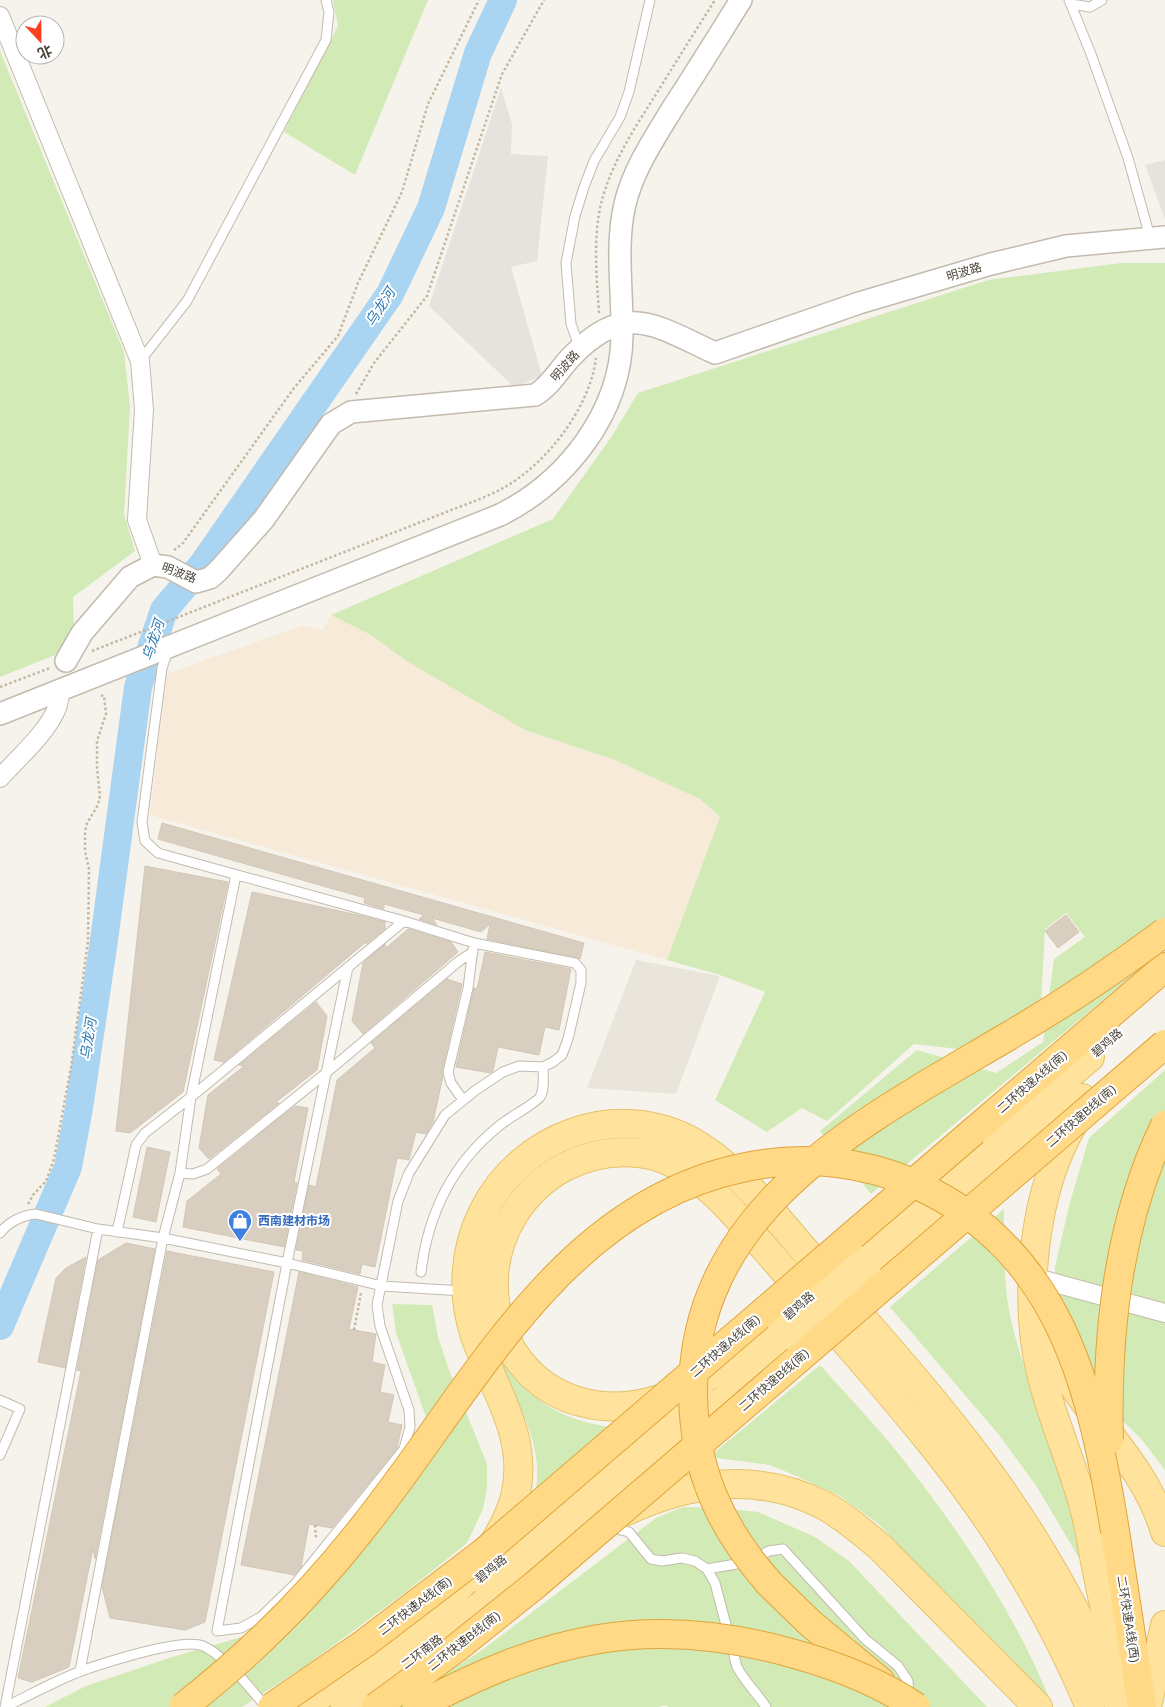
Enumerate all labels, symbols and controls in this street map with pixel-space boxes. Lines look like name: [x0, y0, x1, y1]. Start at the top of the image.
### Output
north arrow: [15, 15, 65, 65]
text: 北: [35, 42, 54, 62]
street label: 明波路: [945, 260, 983, 284]
water label: 乌龙河: [362, 283, 400, 329]
street label: 明波路: [548, 348, 582, 384]
street label: 明波路: [160, 560, 198, 586]
water label: 乌龙河: [139, 615, 168, 662]
water label: 乌龙河: [77, 1014, 100, 1061]
street label: 碧鸡路: [1089, 1026, 1125, 1060]
street label: 二环快速A线(南): [994, 1048, 1070, 1116]
street label: 二环快速B线(南): [1043, 1082, 1119, 1150]
shop icon: 西南建材市场: [227, 1208, 253, 1242]
place label: 西南建材市场: [258, 1214, 330, 1228]
street label: 碧鸡路: [781, 1289, 817, 1323]
street label: 二环快速A线(南): [687, 1312, 763, 1380]
street label: 二环快速B线(南): [736, 1346, 812, 1414]
street label: 碧鸡路: [473, 1552, 509, 1586]
street label: 二环快速A线(南): [376, 1574, 454, 1638]
street label: 二环快速A线(西): [1114, 1574, 1142, 1664]
street label: 二环快速B线(南): [425, 1608, 503, 1674]
street label: 二环南路: [399, 1632, 445, 1672]

